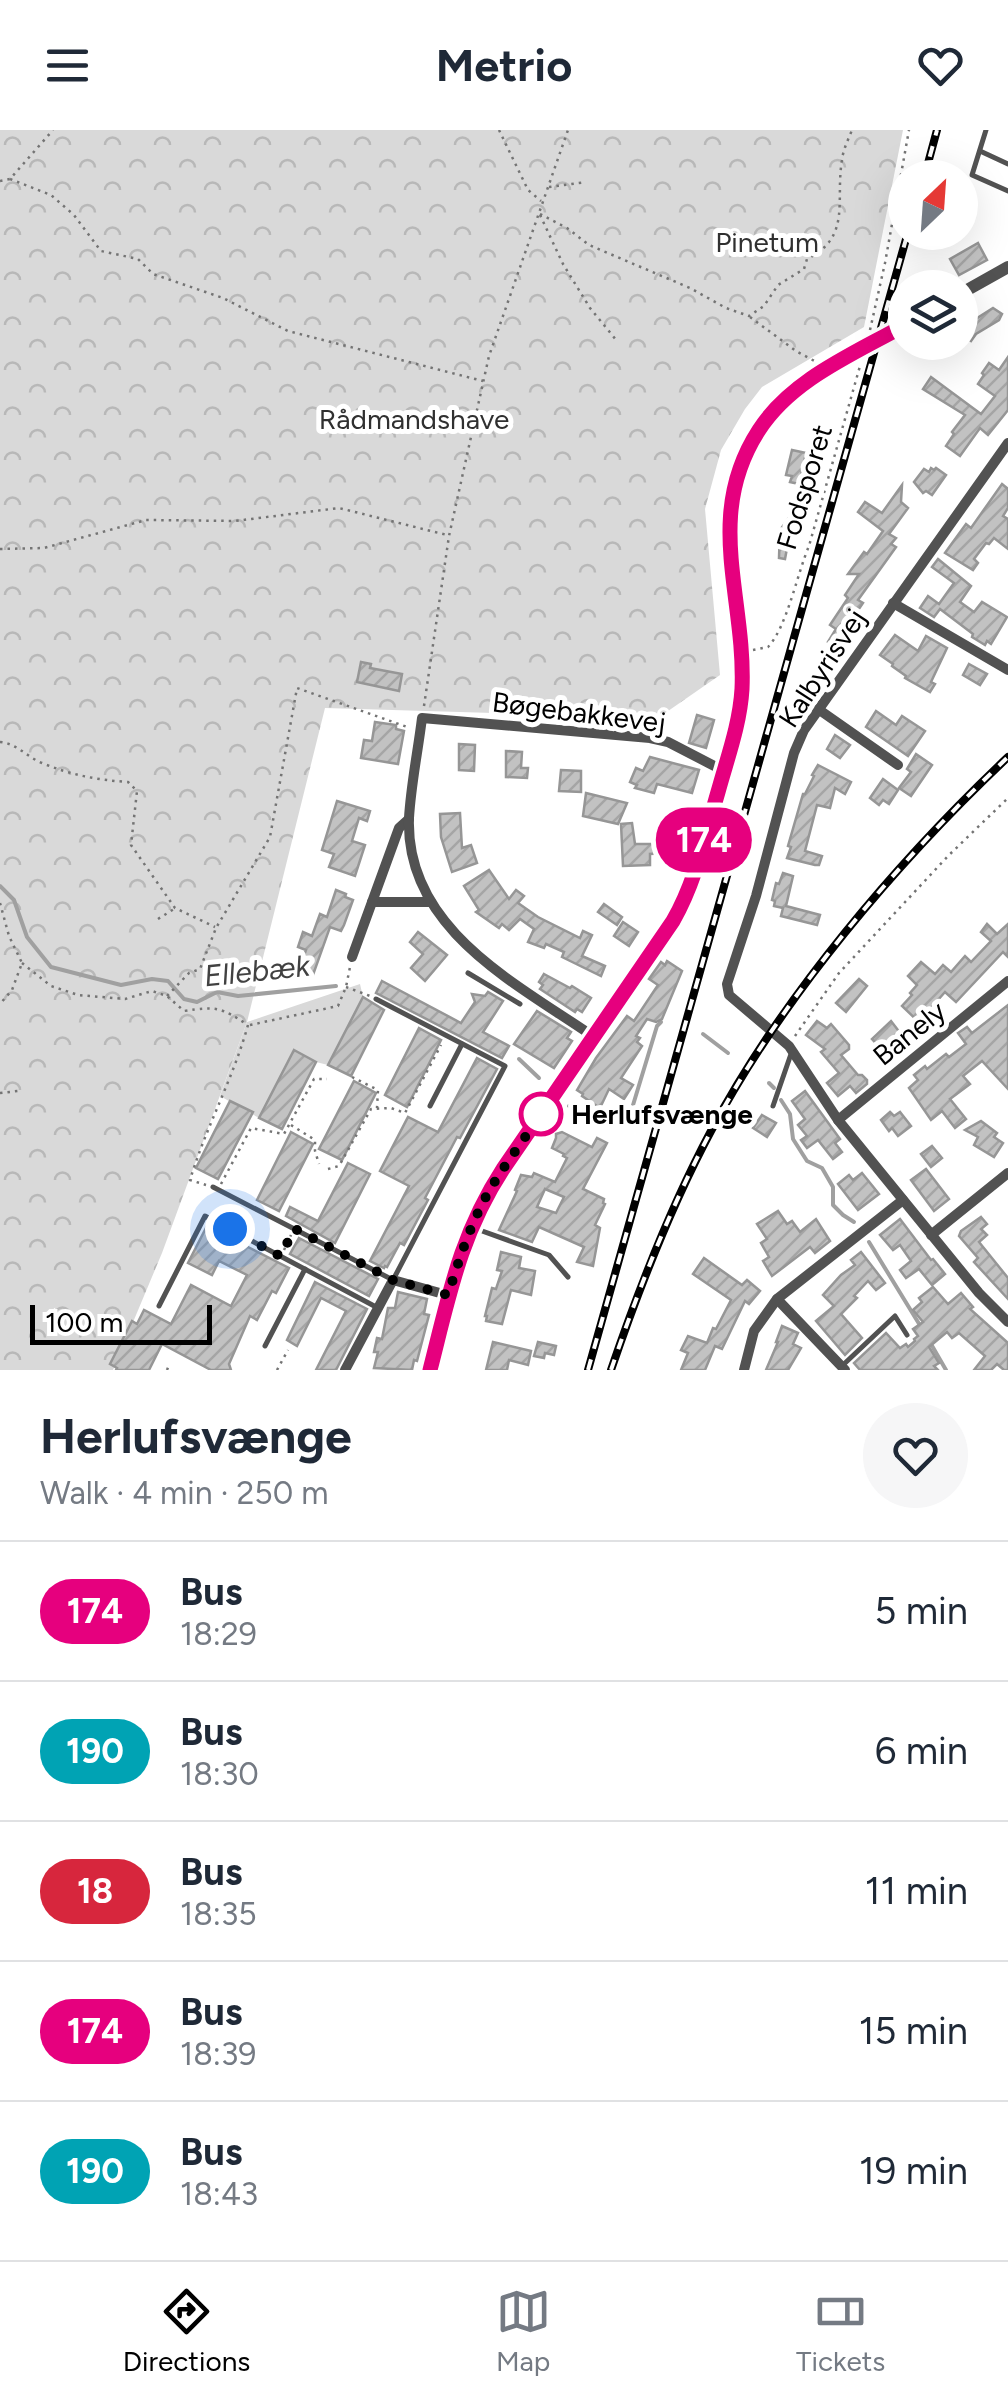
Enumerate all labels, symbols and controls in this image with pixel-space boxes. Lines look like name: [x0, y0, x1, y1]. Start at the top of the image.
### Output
icon: menu: [40, 38, 95, 93]
text: Metrio: [436, 38, 572, 92]
icon: heart: [913, 38, 968, 93]
north arrow: [888, 160, 978, 250]
map controls: [888, 160, 978, 360]
park label: Pinetum: [715, 225, 819, 259]
button: layers: [888, 270, 978, 360]
park label: Rådmandshave: [319, 402, 509, 436]
street label: Fodsporet: [769, 420, 839, 554]
street label: Kalbyrisvej: [771, 602, 873, 734]
street label: Bøgebakkevej: [490, 684, 668, 740]
line badge: 174: [646, 808, 762, 872]
text: 174: [676, 819, 732, 861]
water label: Ellebæk: [202, 946, 313, 994]
street label: Banely: [866, 993, 952, 1072]
marker: Herlufsvænge: [520, 1093, 562, 1135]
place label: Herlufsvænge: [571, 1097, 753, 1131]
your location: [205, 1204, 255, 1254]
scale bar: [30, 1300, 212, 1344]
text: 100 m: [45, 1305, 123, 1339]
button: heart: [863, 1403, 968, 1508]
text: Herlufsvænge: [40, 1407, 352, 1465]
text: Walk · 4 min · 250 m: [40, 1474, 328, 1512]
text: Bus: [180, 1569, 243, 1615]
text: 5 min: [874, 1588, 968, 1634]
text: 174: [67, 1590, 123, 1632]
text: 18:29: [180, 1615, 257, 1653]
text: Bus: [180, 1709, 243, 1755]
text: 6 min: [875, 1728, 968, 1774]
text: 190: [66, 1730, 124, 1772]
text: 18:30: [180, 1755, 259, 1793]
text: Bus: [180, 1849, 243, 1895]
text: 11 min: [865, 1868, 968, 1914]
text: 18: [77, 1870, 113, 1912]
text: 18:35: [180, 1895, 257, 1933]
text: Bus: [180, 1989, 243, 2035]
text: 15 min: [859, 2008, 968, 2054]
text: 174: [67, 2010, 123, 2052]
text: 18:39: [180, 2035, 256, 2073]
text: Bus: [180, 2129, 243, 2175]
text: 19 min: [859, 2148, 968, 2194]
text: 190: [66, 2150, 124, 2192]
text: 18:43: [180, 2175, 258, 2213]
tab: Directions: [123, 2284, 250, 2378]
tab: Map: [496, 2284, 551, 2378]
tab: Tickets: [796, 2284, 885, 2378]

